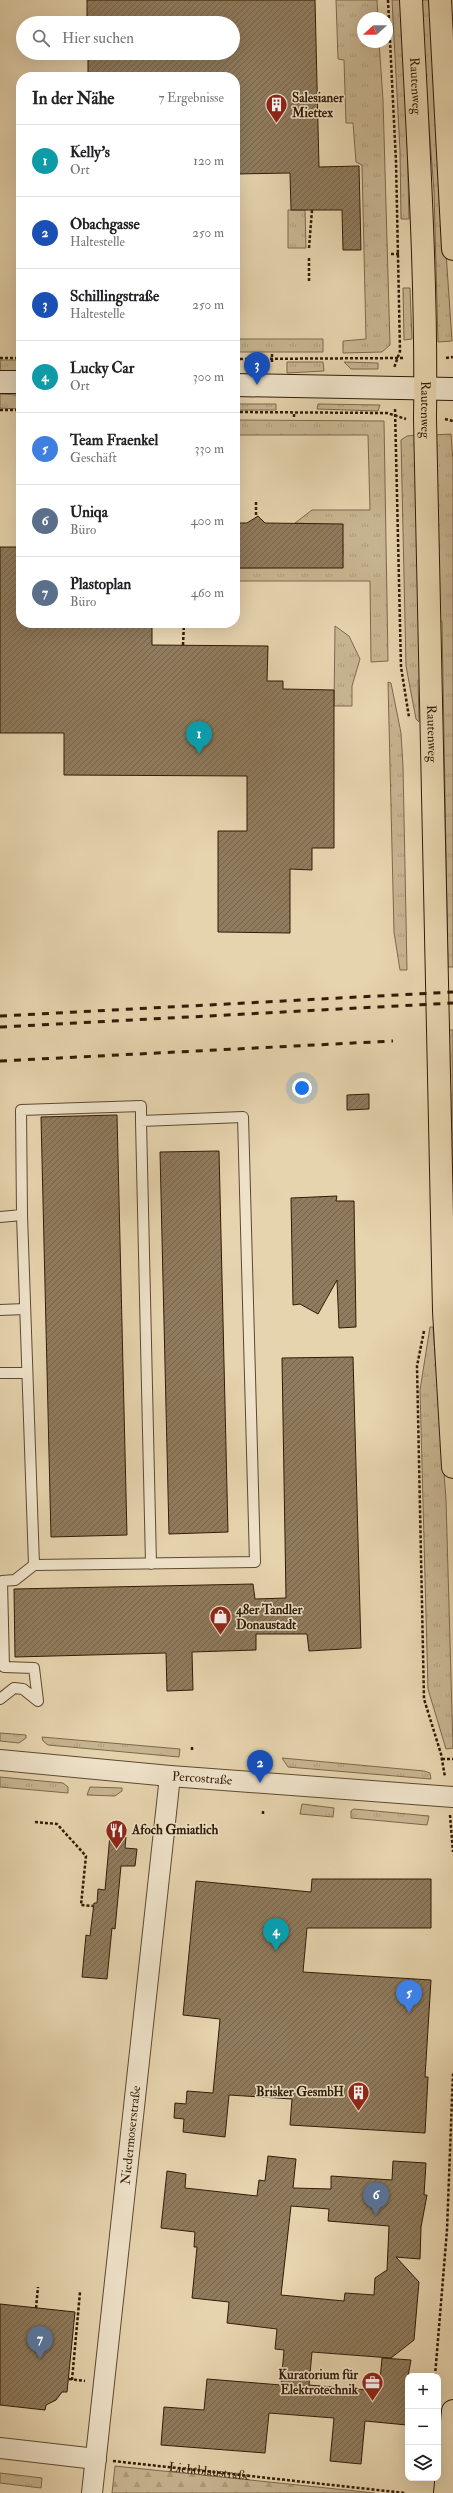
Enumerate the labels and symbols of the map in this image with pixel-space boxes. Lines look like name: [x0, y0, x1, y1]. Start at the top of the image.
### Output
north arrow: [357, 12, 393, 48]
street label: Rautenweg: [406, 57, 425, 116]
place label: Salesianer Miettex: [291, 90, 345, 121]
building icon: Salesianer Miettex: [264, 92, 290, 125]
pin: 3: [244, 352, 270, 385]
street label: Rautenweg: [417, 381, 433, 439]
street label: Rautenweg: [423, 705, 440, 763]
pin: 1: [186, 721, 212, 754]
your location: [292, 1078, 312, 1098]
place label: 48er Tandler Donaustadt: [235, 1602, 303, 1633]
shop icon: 48er Tandler Donaustadt: [207, 1604, 233, 1637]
pin: 2: [247, 1750, 273, 1783]
street label: Percostraße: [171, 1768, 233, 1789]
restaurant icon: Afoch Gmiatlich: [104, 1817, 130, 1850]
place label: Afoch Gmiatlich: [131, 1822, 218, 1838]
pin: 4: [263, 1918, 289, 1951]
pin: 5: [396, 1980, 422, 2013]
building icon: Brisker GesmbH: [346, 2079, 372, 2112]
street label: Niedermoserstraße: [118, 2084, 144, 2185]
place label: Brisker GesmbH: [256, 2084, 344, 2100]
pin: 6: [363, 2182, 389, 2215]
pin: 7: [27, 2326, 53, 2359]
place label: Kuratorium für Elektrotechnik: [278, 2367, 359, 2398]
office icon: Kuratorium für Elektrotechnik: [360, 2369, 386, 2402]
street label: Lichtblaustraße: [168, 2459, 252, 2484]

